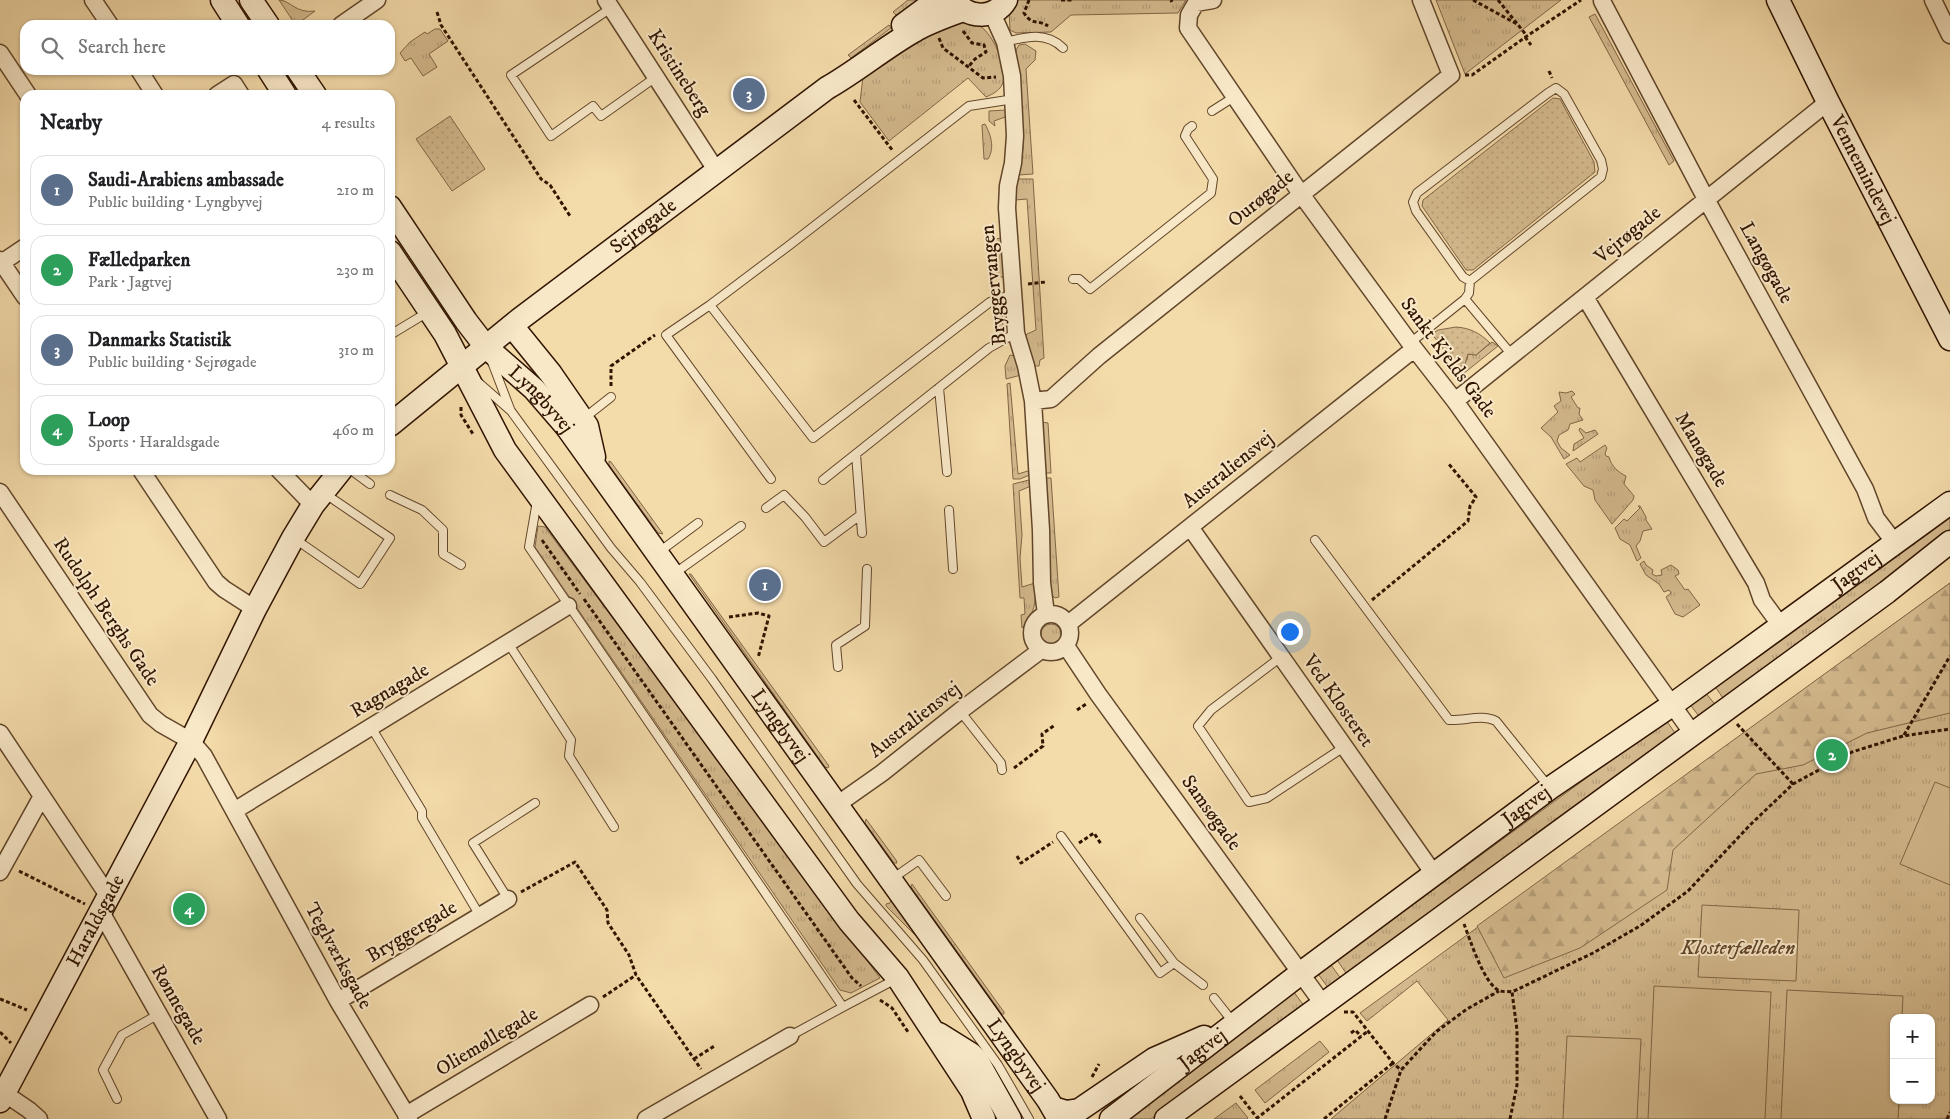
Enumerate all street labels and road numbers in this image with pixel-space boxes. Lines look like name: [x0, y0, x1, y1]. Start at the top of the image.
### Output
street label: Kristineberg: [642, 25, 716, 121]
street label: Vennemindevej: [1824, 110, 1901, 229]
street label: Ourøgade: [1223, 165, 1299, 233]
street label: Sejrøgade: [605, 193, 682, 259]
street label: Vejrøgade: [1589, 201, 1666, 270]
street label: Langøgade: [1733, 218, 1799, 308]
street label: Bryggervangen: [975, 223, 1013, 347]
street label: Sankt Kjelds Gade: [1394, 293, 1502, 423]
street label: Lyngbyvej: [503, 360, 580, 438]
street label: Manøgade: [1669, 408, 1733, 492]
street label: Australiensvej: [1177, 426, 1279, 514]
street label: Rudolph Berghs Gade: [47, 533, 165, 691]
street label: Jagtvej: [1825, 545, 1885, 598]
street label: Ved Klosteret: [1296, 649, 1379, 752]
street label: Ragnagade: [346, 658, 434, 724]
street label: Australiensvej: [864, 676, 966, 764]
street label: Lyngbyvej: [746, 684, 815, 767]
street label: Samsøgade: [1175, 770, 1247, 856]
street label: Jagtvej: [1495, 780, 1555, 833]
street label: Haraldsgade: [61, 871, 130, 971]
street label: Bryggergade: [362, 895, 462, 969]
street label: Teglværksgade: [299, 898, 377, 1014]
street label: Rønnegade: [145, 960, 211, 1050]
street label: Oliemøllegade: [431, 1002, 543, 1082]
street label: Lyngbyvej: [981, 1013, 1051, 1097]
street label: Jagtvej: [1172, 1023, 1231, 1077]

